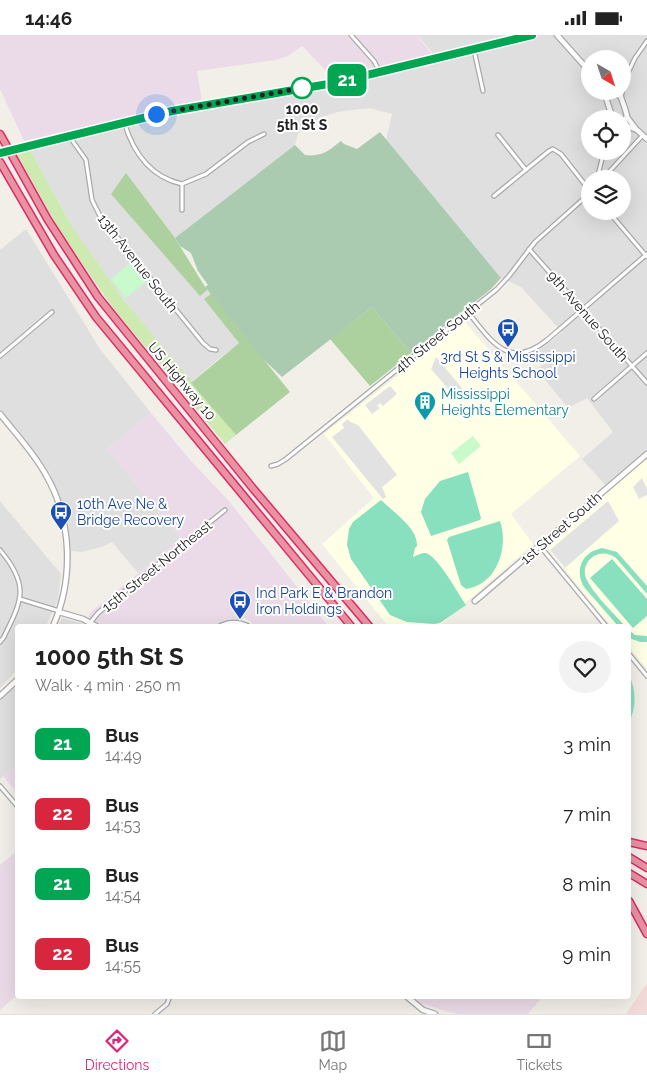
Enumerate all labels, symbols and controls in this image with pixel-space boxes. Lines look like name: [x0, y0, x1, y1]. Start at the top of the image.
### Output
text: 14:46: [25, 7, 72, 29]
north arrow: [581, 50, 631, 100]
map controls: [581, 50, 631, 220]
line badge: 21: [324, 64, 370, 96]
text: 21: [337, 69, 357, 90]
marker: 1000 5th St S: [291, 77, 313, 99]
place label: 1000 5th St S: [277, 101, 328, 133]
your location: [144, 102, 169, 127]
button: locate: [581, 110, 631, 160]
button: layers: [581, 170, 631, 220]
street label: 13th Avenue South: [95, 211, 181, 315]
street label: 9th Avenue South: [544, 267, 632, 365]
street label: 4th Street South: [391, 298, 483, 376]
bus stop icon: 3rd St S & Mississippi Heights School: [496, 317, 520, 348]
street label: US Highway 10: [145, 339, 219, 423]
place label: 3rd St S & Mississippi Heights School: [441, 349, 575, 381]
place label: Mississippi Heights Elementary: [441, 386, 569, 418]
building icon: Mississippi Heights Elementary: [413, 390, 437, 421]
street label: 1st Street South: [517, 489, 605, 567]
place label: 10th Ave Ne & Bridge Recovery: [77, 496, 185, 528]
bus stop icon: 10th Ave Ne & Bridge Recovery: [49, 500, 73, 531]
street label: 15th Street Northeast: [99, 517, 215, 615]
place label: Ind Park E & Brandon Iron Holdings: [256, 585, 392, 617]
bus stop icon: Ind Park E & Brandon Iron Holdings: [228, 589, 252, 620]
button: heart: [559, 641, 611, 693]
text: 1000 5th St S: [35, 642, 184, 671]
text: Walk · 4 min · 250 m: [35, 676, 181, 695]
text: Bus: [105, 724, 139, 746]
text: 21: [53, 733, 72, 754]
text: 3 min: [563, 733, 611, 755]
text: 14:49: [105, 746, 142, 765]
text: Bus: [105, 794, 139, 816]
text: 22: [52, 803, 73, 824]
text: 7 min: [563, 803, 611, 825]
text: 14:53: [105, 816, 141, 835]
text: Bus: [105, 864, 139, 886]
text: 21: [53, 873, 72, 894]
text: 8 min: [562, 873, 611, 895]
text: 14:54: [105, 886, 141, 905]
text: Bus: [105, 934, 139, 956]
text: 22: [52, 943, 73, 964]
text: 9 min: [562, 943, 611, 965]
text: 14:55: [105, 956, 141, 975]
tab: Directions: [85, 1027, 149, 1073]
tab: Map: [319, 1027, 347, 1073]
tab: Tickets: [516, 1027, 562, 1073]

